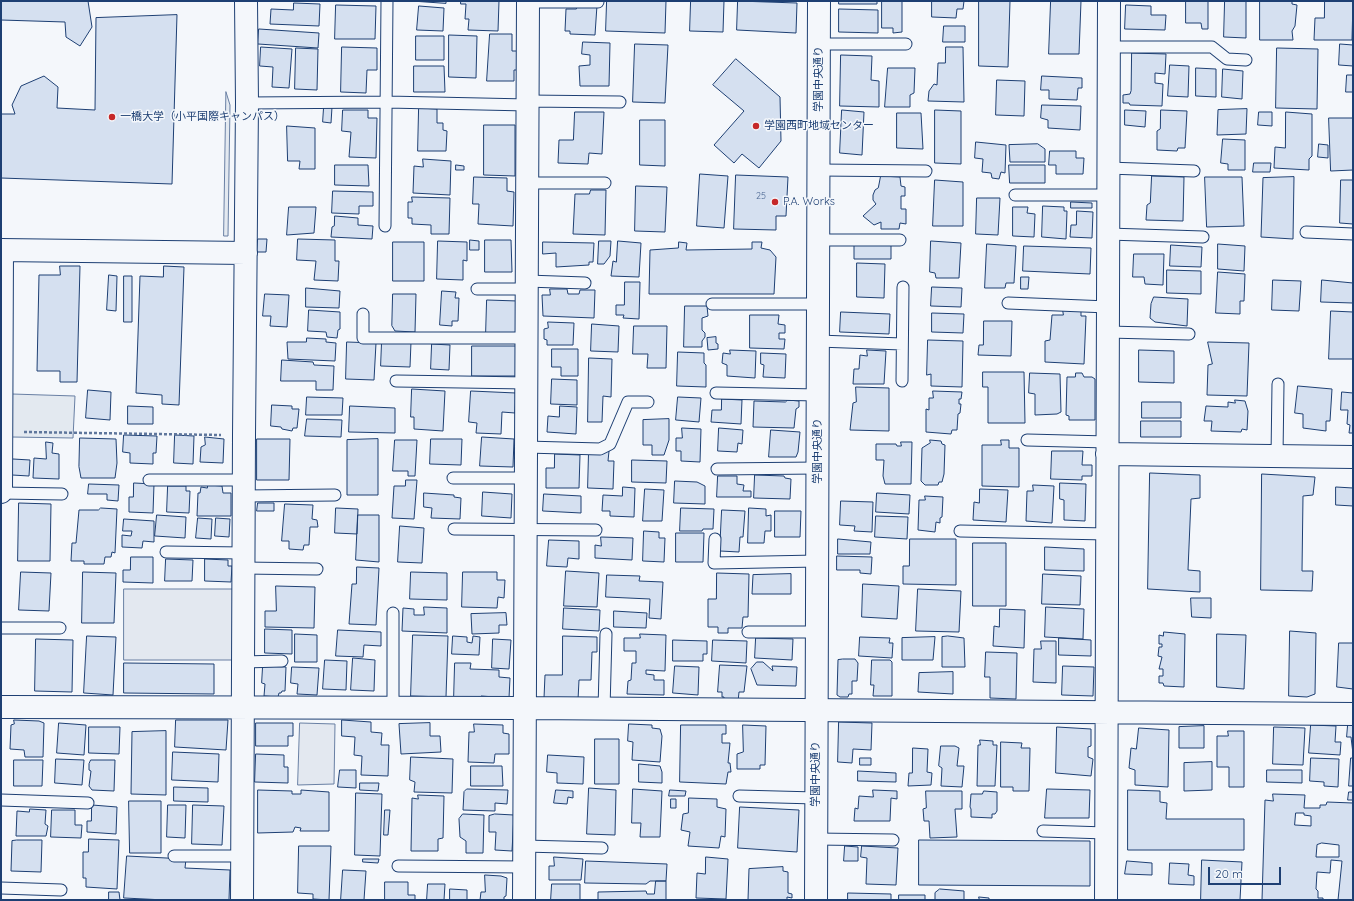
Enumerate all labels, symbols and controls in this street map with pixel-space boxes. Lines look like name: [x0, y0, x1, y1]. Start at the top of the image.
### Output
street label: 学園中央通り: [812, 46, 826, 112]
place label: 一橋大学（小平国際キャンパス）: [120, 110, 285, 124]
marker: 一橋大学（小平国際キャンパス）: [107, 112, 117, 122]
place label: 学園西町地域センター: [764, 119, 874, 133]
marker: 学園西町地域センター: [751, 121, 761, 131]
house number: 25: [756, 191, 766, 201]
place label: P.A. Works: [783, 195, 835, 209]
marker: P.A. Works: [770, 197, 780, 207]
street label: 学園中央通り: [811, 418, 825, 484]
street label: 学園中央通り: [809, 741, 823, 807]
scale bar: [1210, 859, 1283, 885]
text: 20 m: [1215, 866, 1243, 881]

